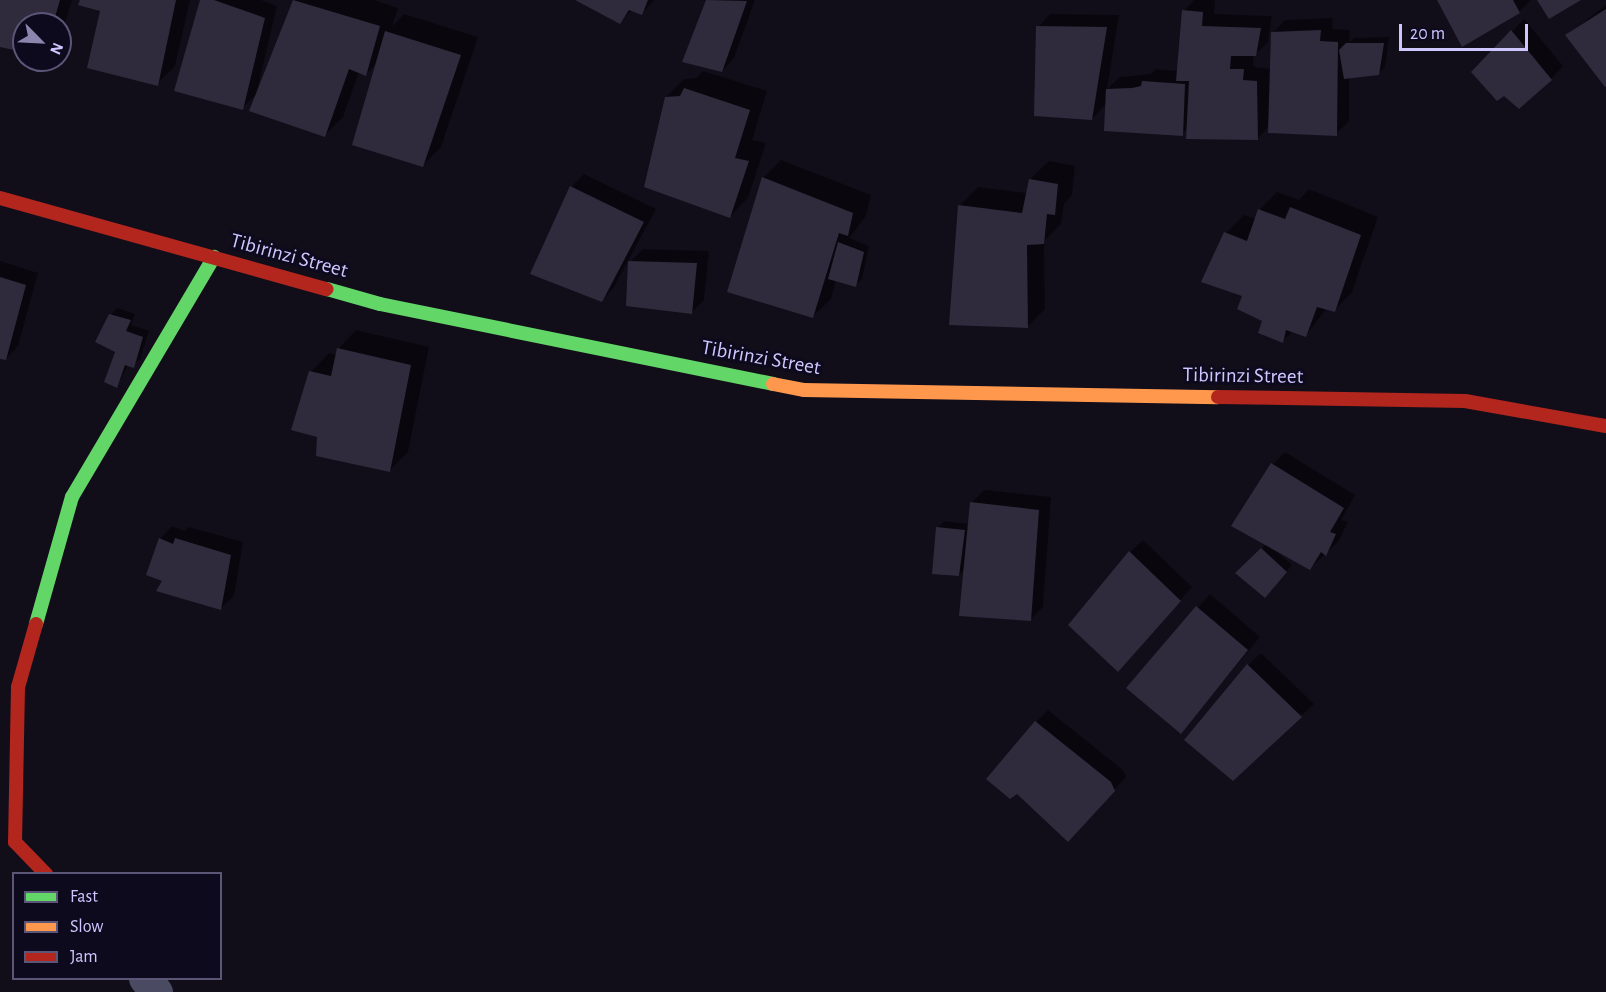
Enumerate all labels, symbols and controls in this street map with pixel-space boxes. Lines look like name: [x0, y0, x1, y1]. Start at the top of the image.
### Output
north arrow: [12, 12, 72, 72]
scale bar: [1402, 12, 1531, 50]
text: 20 m: [1410, 25, 1445, 43]
text: N: [47, 40, 66, 57]
street label: Tibirinzi Street: [228, 228, 350, 284]
street label: Tibirinzi Street: [699, 335, 823, 381]
street label: Tibirinzi Street: [1182, 362, 1304, 390]
legend: [12, 872, 222, 980]
text: Fast: [70, 888, 98, 906]
text: Slow: [70, 918, 103, 936]
text: Jam: [70, 948, 98, 966]

